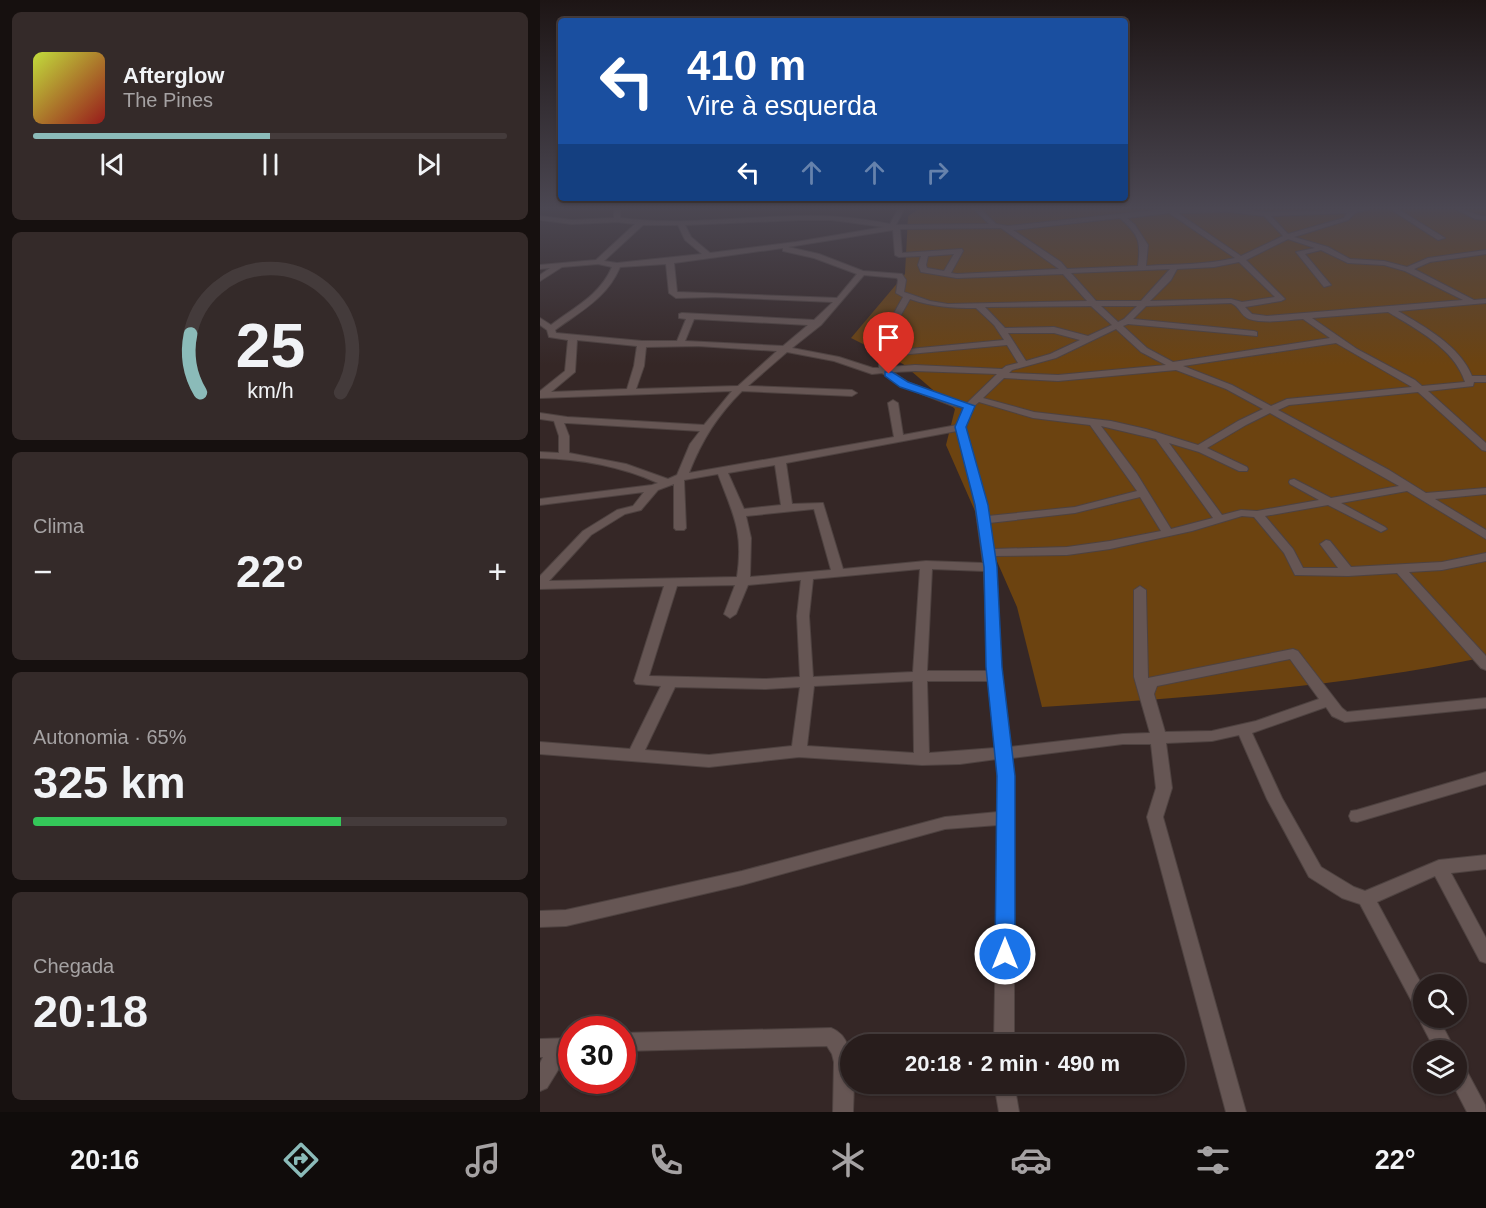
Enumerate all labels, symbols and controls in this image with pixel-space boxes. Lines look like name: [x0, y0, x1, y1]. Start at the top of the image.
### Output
icon: left: [588, 42, 666, 120]
text: 410 m: [687, 42, 806, 89]
text: Afterglow: [123, 63, 224, 88]
text: The Pines: [123, 89, 213, 111]
text: Vire à esquerda: [687, 91, 877, 121]
icon: previous: [96, 148, 129, 181]
icon: pause: [254, 148, 287, 181]
icon: next: [412, 148, 445, 181]
icon: left: [732, 156, 765, 189]
icon: ahead: [795, 156, 828, 189]
icon: ahead: [858, 156, 891, 189]
icon: right: [921, 156, 954, 189]
text: 25: [235, 311, 305, 380]
pin: [863, 312, 914, 374]
icon: arrive: [872, 321, 905, 354]
text: km/h: [247, 379, 293, 403]
text: Clima: [33, 515, 84, 537]
text: 22°: [236, 546, 304, 597]
text: −: [33, 553, 52, 590]
text: +: [488, 553, 507, 590]
text: Autonomia · 65%: [33, 726, 186, 748]
text: 325 km: [33, 757, 186, 808]
position arrow: [973, 922, 1037, 986]
text: Chegada: [33, 955, 114, 977]
map controls: [1413, 974, 1467, 1094]
button: search: [1413, 974, 1467, 1028]
text: 20:18: [33, 986, 148, 1037]
speed limit sign: 30: [558, 1016, 636, 1094]
button: layers: [1413, 1040, 1467, 1094]
text: 20:18 · 2 min · 490 m: [905, 1051, 1120, 1076]
icon: directions: [280, 1139, 322, 1181]
icon: music: [462, 1139, 504, 1181]
icon: phone: [645, 1139, 687, 1181]
icon: climate: [827, 1139, 869, 1181]
icon: car: [1010, 1139, 1052, 1181]
icon: filters: [1192, 1139, 1234, 1181]
text: 20:16: [70, 1145, 139, 1175]
text: 22°: [1375, 1145, 1416, 1175]

